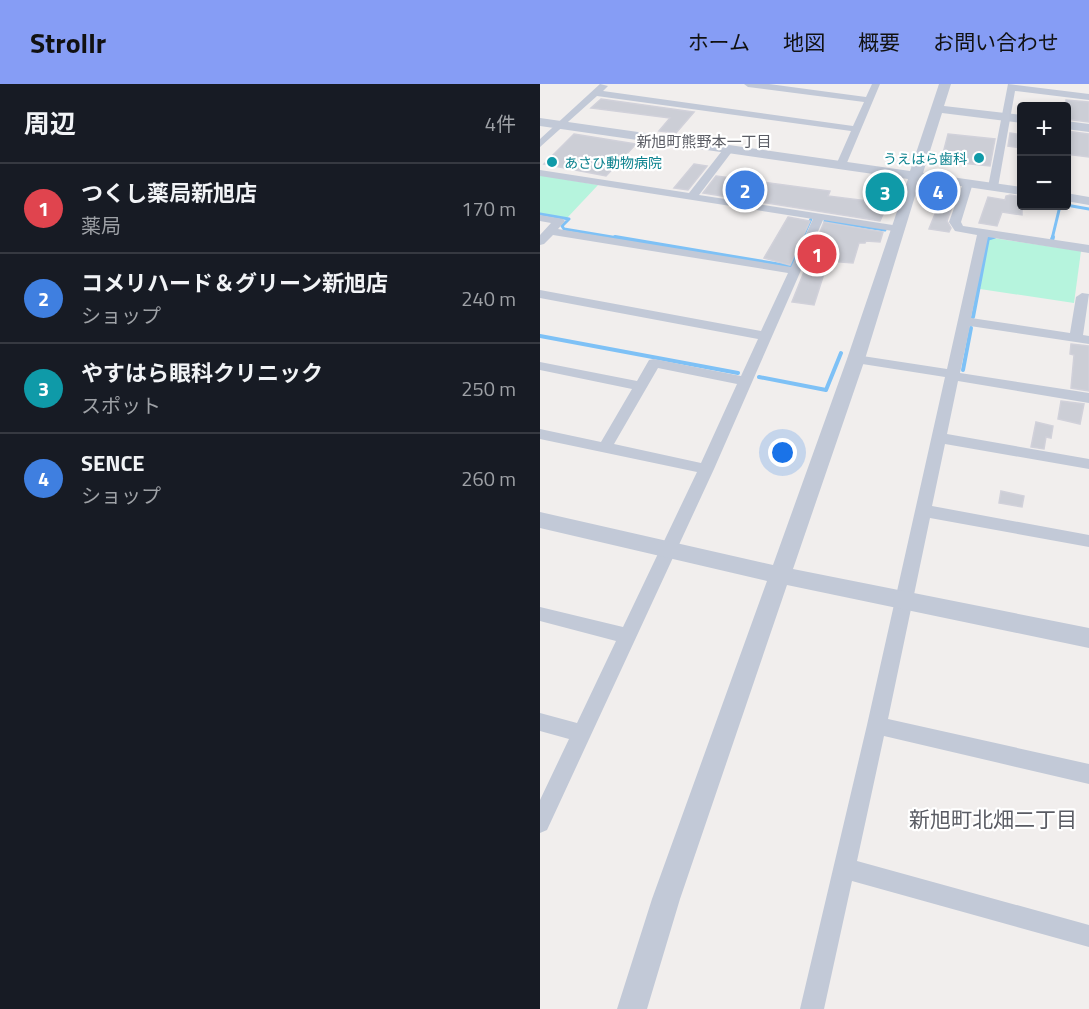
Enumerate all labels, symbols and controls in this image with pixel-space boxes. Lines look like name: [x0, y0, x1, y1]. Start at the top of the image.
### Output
text: Strollr: [30, 21, 106, 64]
text: ホーム: [688, 26, 750, 58]
text: 地図: [783, 26, 825, 58]
text: 概要: [858, 26, 900, 58]
text: お問い合わせ: [933, 26, 1059, 58]
map controls: [1017, 102, 1071, 210]
button: +: [1017, 102, 1071, 156]
text: 周辺: [24, 104, 76, 143]
text: 4件: [485, 108, 516, 139]
district label: 新旭町熊野本一丁目: [636, 130, 772, 153]
place label: うえはら歯科: [883, 148, 967, 169]
marker: うえはら歯科: [972, 151, 986, 165]
place label: あさひ動物病院: [564, 152, 662, 173]
marker: あさひ動物病院: [545, 155, 559, 169]
button: −: [1017, 156, 1071, 210]
pin: 2: [726, 168, 764, 212]
pin: 4: [918, 168, 958, 214]
pin: 3: [866, 170, 904, 214]
text: つくし薬局新旭店: [81, 176, 257, 210]
text: 1: [38, 193, 49, 224]
text: 170 m: [461, 193, 516, 224]
text: 薬局: [81, 210, 121, 241]
pin: 1: [798, 232, 836, 276]
text: コメリハード＆グリーン新旭店: [81, 266, 388, 300]
text: 2: [38, 283, 49, 314]
text: 240 m: [461, 283, 516, 314]
text: ショップ: [81, 300, 161, 331]
text: やすはら眼科クリニック: [81, 356, 323, 390]
text: 3: [38, 373, 49, 404]
text: 250 m: [461, 373, 516, 404]
text: スポット: [81, 390, 161, 421]
your location: [768, 438, 797, 467]
text: SENCE: [81, 446, 145, 480]
text: 4: [38, 463, 49, 494]
text: 260 m: [461, 463, 516, 494]
text: ショップ: [81, 480, 161, 511]
district label: 新旭町北畑二丁目: [909, 803, 1077, 835]

